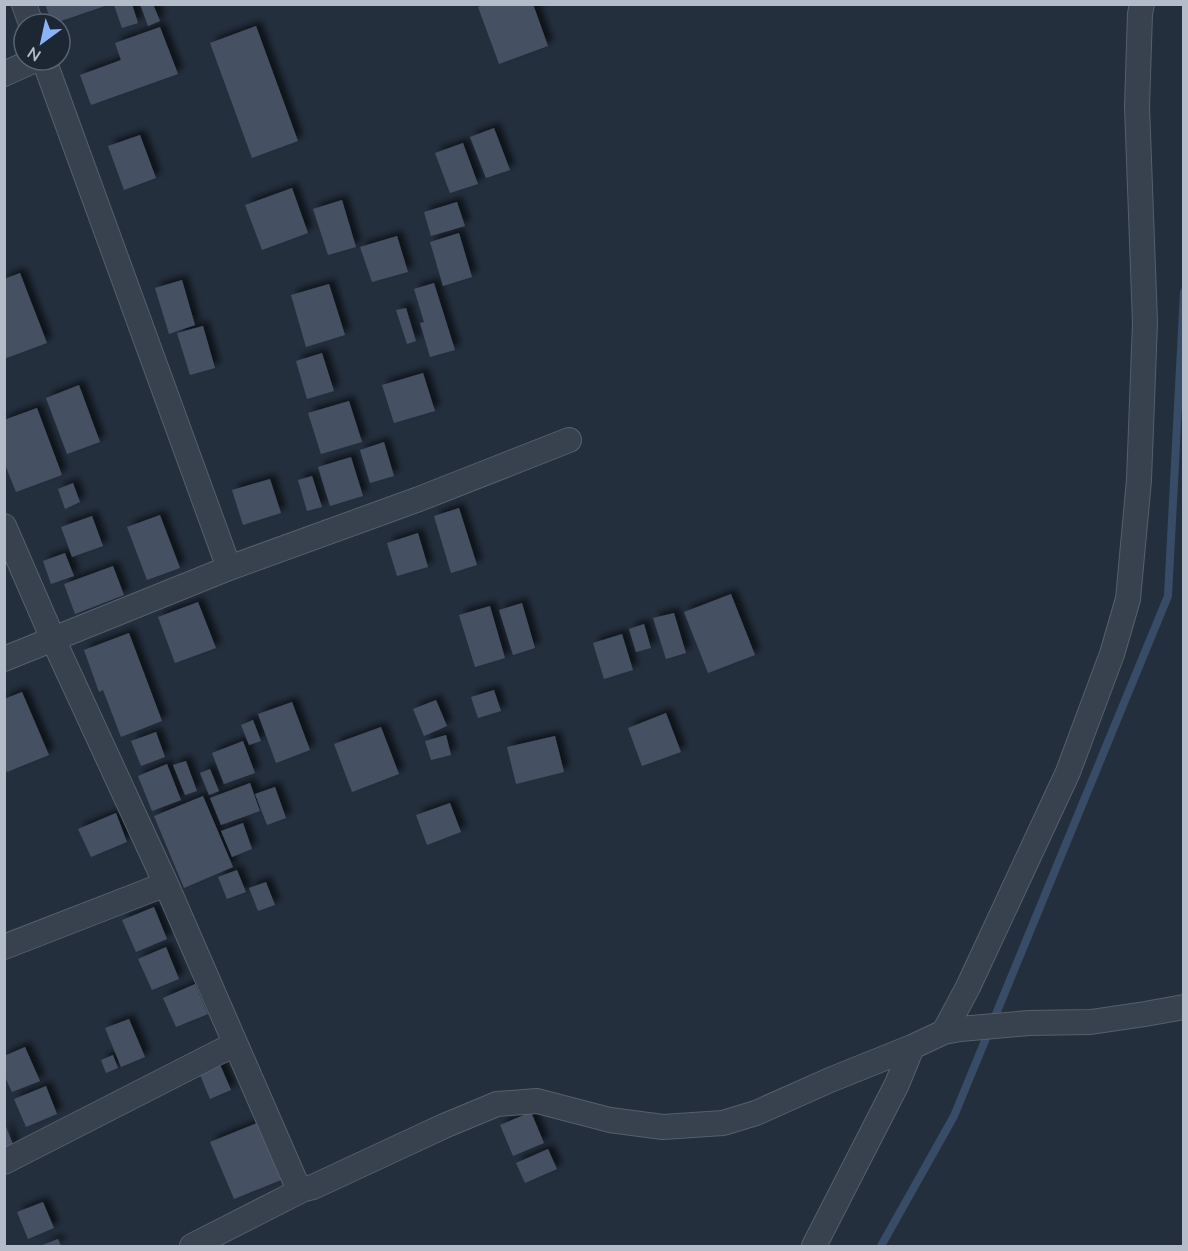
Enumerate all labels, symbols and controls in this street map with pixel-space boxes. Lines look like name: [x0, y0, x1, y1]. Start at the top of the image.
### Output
north arrow: [12, 12, 72, 72]
text: N: [23, 43, 44, 66]

